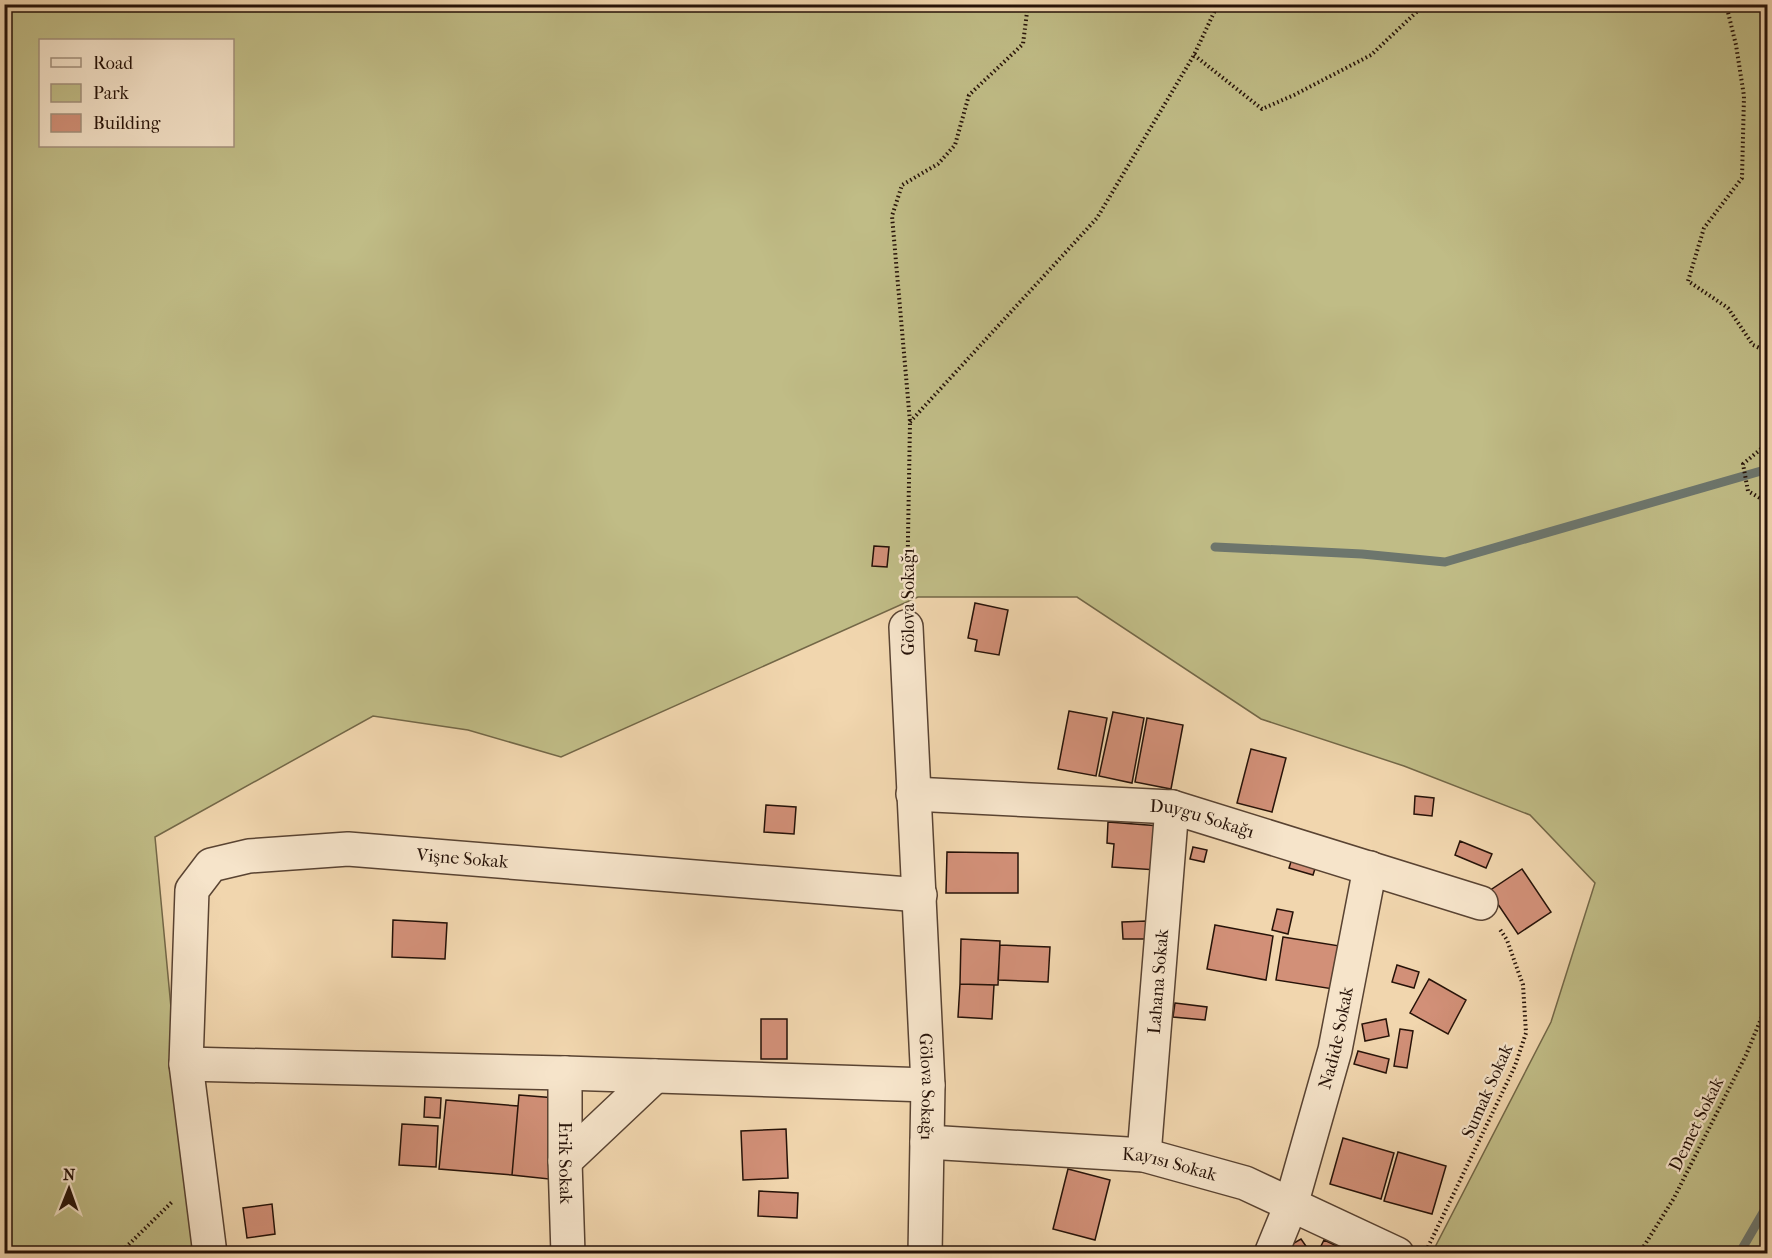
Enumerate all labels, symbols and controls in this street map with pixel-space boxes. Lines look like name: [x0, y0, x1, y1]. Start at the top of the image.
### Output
legend: [39, 39, 234, 147]
text: Road: [93, 53, 133, 74]
text: Park: [93, 83, 130, 104]
text: Building: [93, 113, 161, 134]
street label: Gölova Sokağı: [898, 548, 919, 656]
street label: Duygu Sokağı: [1149, 796, 1257, 843]
street label: Vişne Sokak: [415, 844, 510, 873]
street label: Lahana Sokak: [1144, 927, 1173, 1035]
street label: Nadide Sokak: [1314, 984, 1358, 1092]
street label: Gölova Sokağı: [915, 1032, 938, 1141]
street label: Sumak Sokak: [1457, 1040, 1518, 1142]
street label: Demet Sokak: [1665, 1073, 1729, 1175]
street label: Erik Sokak: [554, 1122, 576, 1205]
street label: Kayısı Sokak: [1121, 1144, 1220, 1186]
north arrow: [39, 1159, 99, 1219]
text: N: [63, 1165, 76, 1184]

